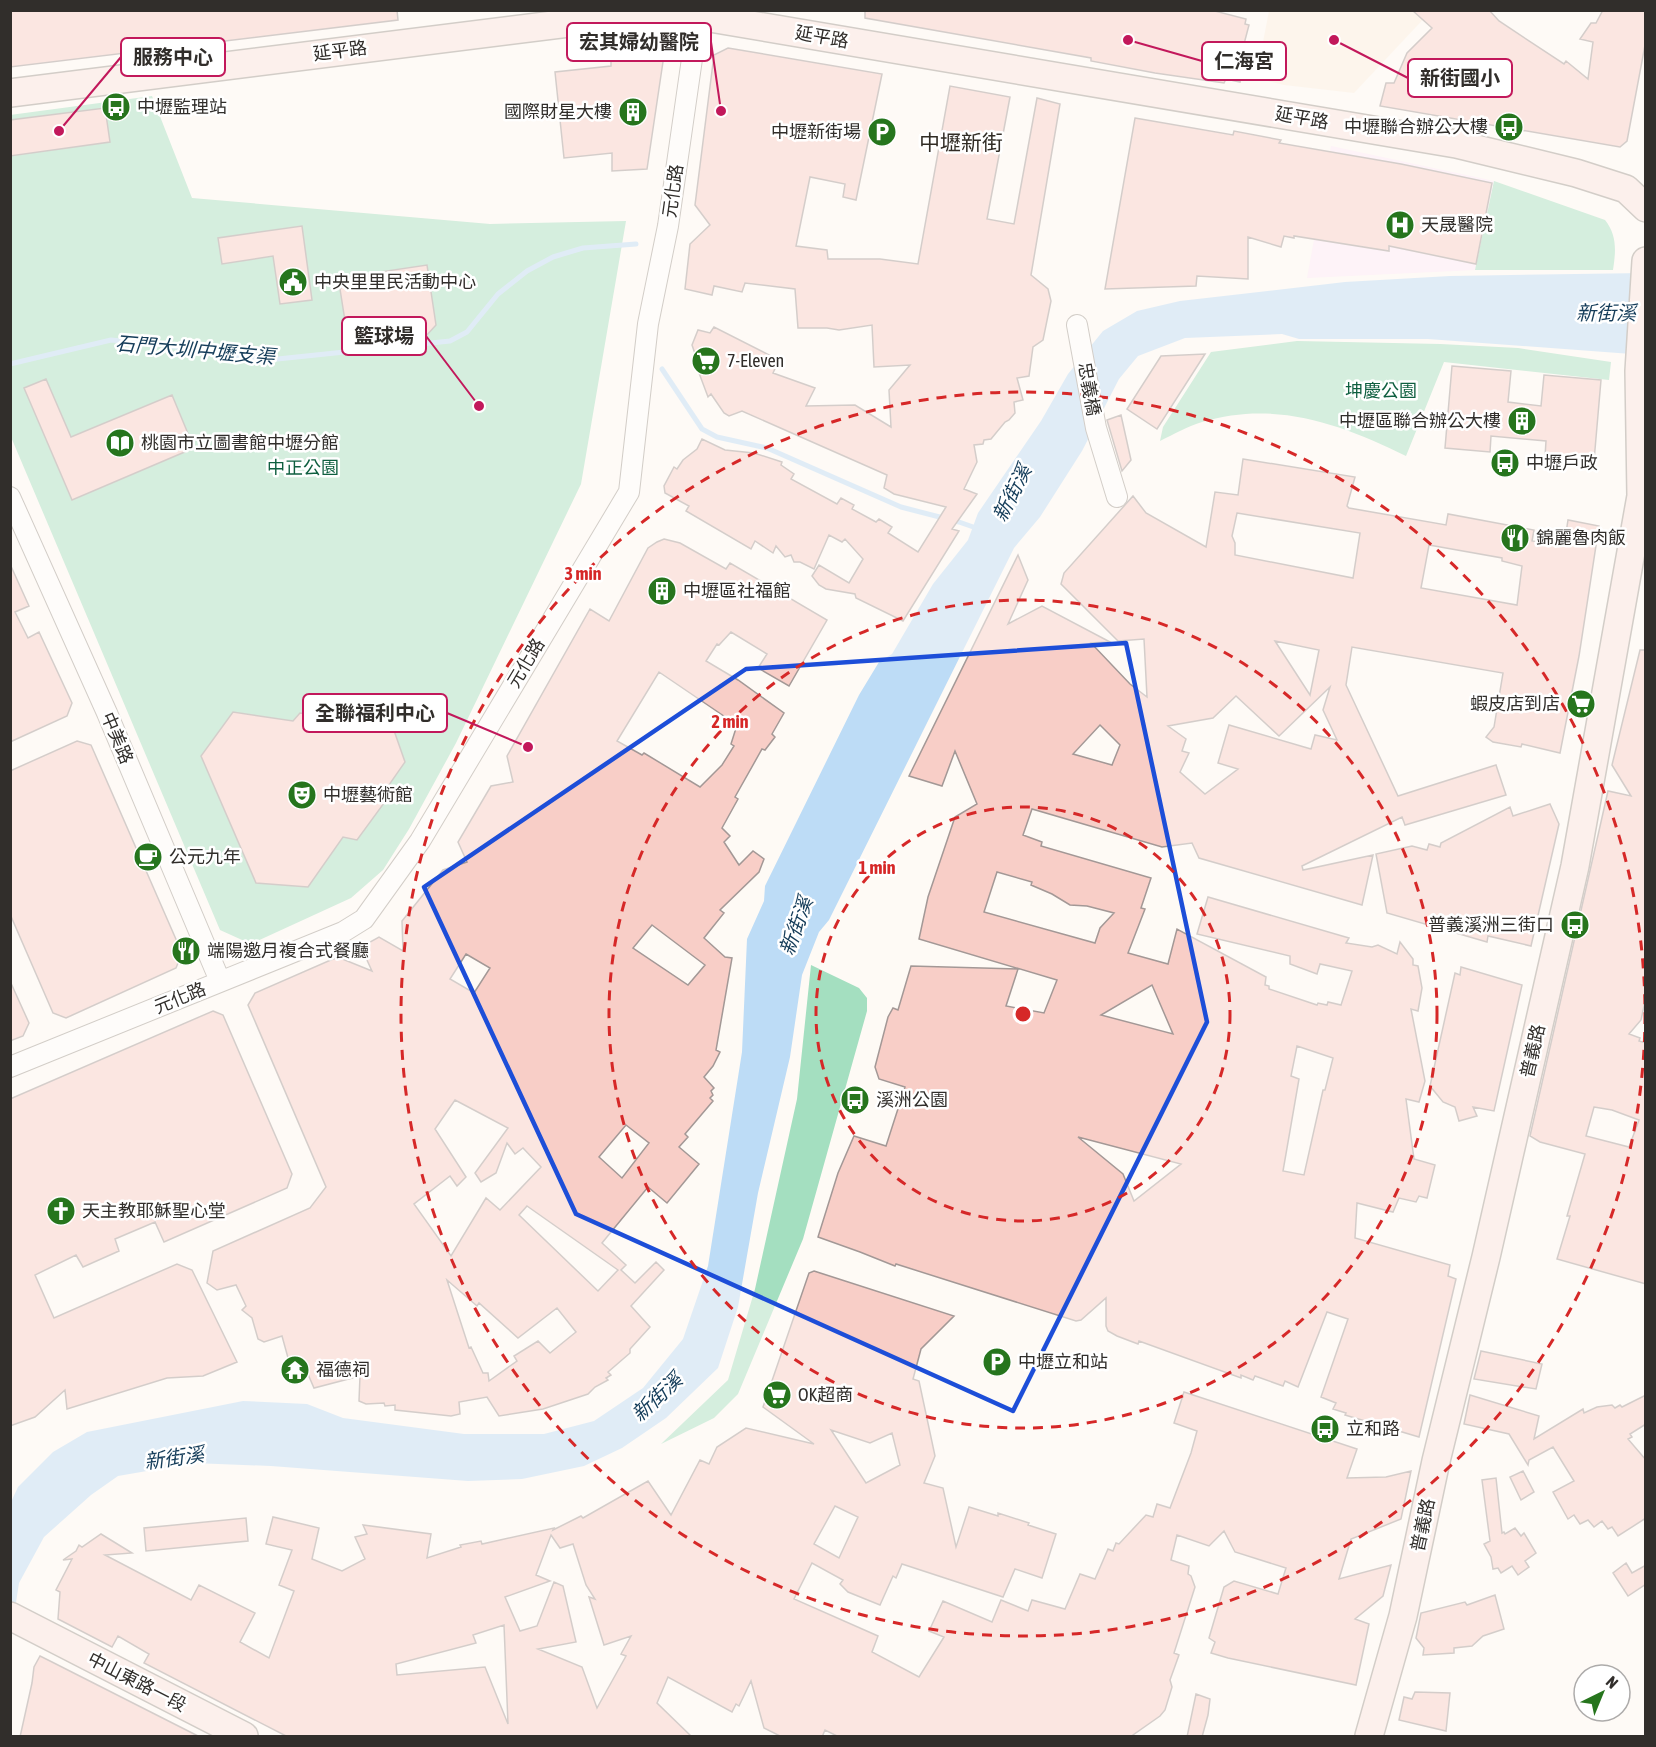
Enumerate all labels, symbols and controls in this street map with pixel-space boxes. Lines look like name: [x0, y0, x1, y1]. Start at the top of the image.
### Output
street label: 延平路: [794, 21, 850, 52]
callout: 宏其婦幼醫院: [567, 23, 711, 61]
text: 宏其婦幼醫院: [579, 30, 699, 53]
street label: 延平路: [312, 37, 368, 64]
callout: 服務中心: [121, 38, 225, 76]
callout: 仁海宮: [1202, 42, 1286, 80]
text: 服務中心: [133, 45, 213, 68]
text: 仁海宮: [1214, 49, 1274, 72]
callout: 新街國小: [1408, 59, 1512, 97]
text: 新街國小: [1420, 66, 1500, 89]
bus stop icon: 中壢監理站: [100, 91, 132, 123]
place label: 中壢監理站: [137, 96, 227, 117]
building icon: 國際財星大樓: [617, 96, 649, 128]
place label: 國際財星大樓: [504, 101, 612, 122]
street label: 延平路: [1274, 102, 1330, 133]
bus stop icon: 中壢聯合辦公大樓: [1493, 111, 1525, 143]
parking icon: 中壢新街場: [866, 116, 898, 148]
place label: 中壢聯合辦公大樓: [1344, 116, 1488, 137]
place label: 中壢新街場: [771, 121, 861, 142]
district label: 中壢新街: [919, 130, 1003, 154]
street label: 元化路: [658, 163, 687, 219]
hospital icon: 天晟醫院: [1384, 209, 1416, 241]
place label: 天晟醫院: [1421, 214, 1493, 235]
public building icon: 中央里里民活動中心: [277, 266, 309, 298]
place label: 中央里里民活動中心: [314, 271, 476, 292]
water label: 新街溪: [1576, 301, 1639, 324]
callout: 籃球場: [342, 317, 426, 355]
text: 籃球場: [354, 324, 414, 347]
water label: 石門大圳中壢支渠: [114, 331, 279, 368]
supermarket icon: 7-Eleven: [690, 345, 722, 377]
place label: 7-Eleven: [727, 350, 784, 371]
street label: 忠義橋: [1074, 361, 1105, 417]
park label: 坤慶公園: [1345, 380, 1417, 401]
building icon: 中壢區聯合辦公大樓: [1506, 405, 1538, 437]
place label: 中壢區聯合辦公大樓: [1339, 410, 1501, 431]
library icon: 桃園市立圖書館中壢分館: [104, 427, 136, 459]
place label: 桃園市立圖書館中壢分館: [141, 432, 339, 453]
bus stop icon: 中壢戶政: [1489, 447, 1521, 479]
place label: 中壢戶政: [1526, 452, 1598, 473]
park label: 中正公園: [267, 457, 339, 478]
water label: 新街溪: [988, 458, 1037, 525]
restaurant icon: 錦麗魯肉飯: [1499, 522, 1531, 554]
place label: 錦麗魯肉飯: [1536, 527, 1626, 548]
text: 3 min: [565, 563, 602, 584]
building icon: 中壢區社福館: [646, 575, 678, 607]
place label: 中壢區社福館: [683, 580, 791, 601]
street label: 元化路: [503, 634, 548, 691]
supermarket icon: 蝦皮店到店: [1565, 688, 1597, 720]
place label: 蝦皮店到店: [1470, 693, 1560, 714]
callout: 全聯福利中心: [303, 694, 447, 732]
text: 全聯福利中心: [315, 701, 435, 724]
street label: 中美路: [97, 709, 138, 767]
text: 2 min: [712, 711, 749, 732]
theatre icon: 中壢藝術館: [286, 779, 318, 811]
place label: 中壢藝術館: [323, 784, 413, 805]
cafe icon: 公元九年: [132, 841, 164, 873]
place label: 公元九年: [169, 846, 241, 867]
text: 1 min: [859, 857, 896, 878]
water label: 新街溪: [774, 891, 818, 958]
bus stop icon: 普義溪洲三街口: [1559, 909, 1591, 941]
place label: 普義溪洲三街口: [1428, 914, 1554, 935]
restaurant icon: 端陽邀月複合式餐廳: [170, 935, 202, 967]
place label: 端陽邀月複合式餐廳: [207, 940, 369, 961]
street label: 元化路: [151, 978, 209, 1017]
centre of rings: [1013, 1004, 1033, 1024]
street label: 普義路: [1516, 1022, 1549, 1080]
bus stop icon: 溪洲公園: [839, 1084, 871, 1116]
place label: 溪洲公園: [876, 1089, 948, 1110]
church icon: 天主教耶穌聖心堂: [45, 1195, 77, 1227]
place label: 天主教耶穌聖心堂: [82, 1200, 226, 1221]
parking icon: 中壢立和站: [981, 1346, 1013, 1378]
place label: 中壢立和站: [1018, 1351, 1108, 1372]
temple icon: 福德祠: [279, 1354, 311, 1386]
place label: 福德祠: [316, 1359, 370, 1380]
water label: 新街溪: [627, 1366, 689, 1426]
supermarket icon: OK超商: [761, 1379, 793, 1411]
place label: OK超商: [798, 1384, 853, 1405]
bus stop icon: 立和路: [1309, 1413, 1341, 1445]
place label: 立和路: [1346, 1418, 1400, 1439]
water label: 新街溪: [143, 1442, 208, 1473]
street label: 普義路: [1407, 1496, 1438, 1553]
street label: 中山東路一段: [84, 1648, 190, 1715]
north arrow: [1572, 1663, 1632, 1723]
text: N: [1603, 1672, 1622, 1692]

